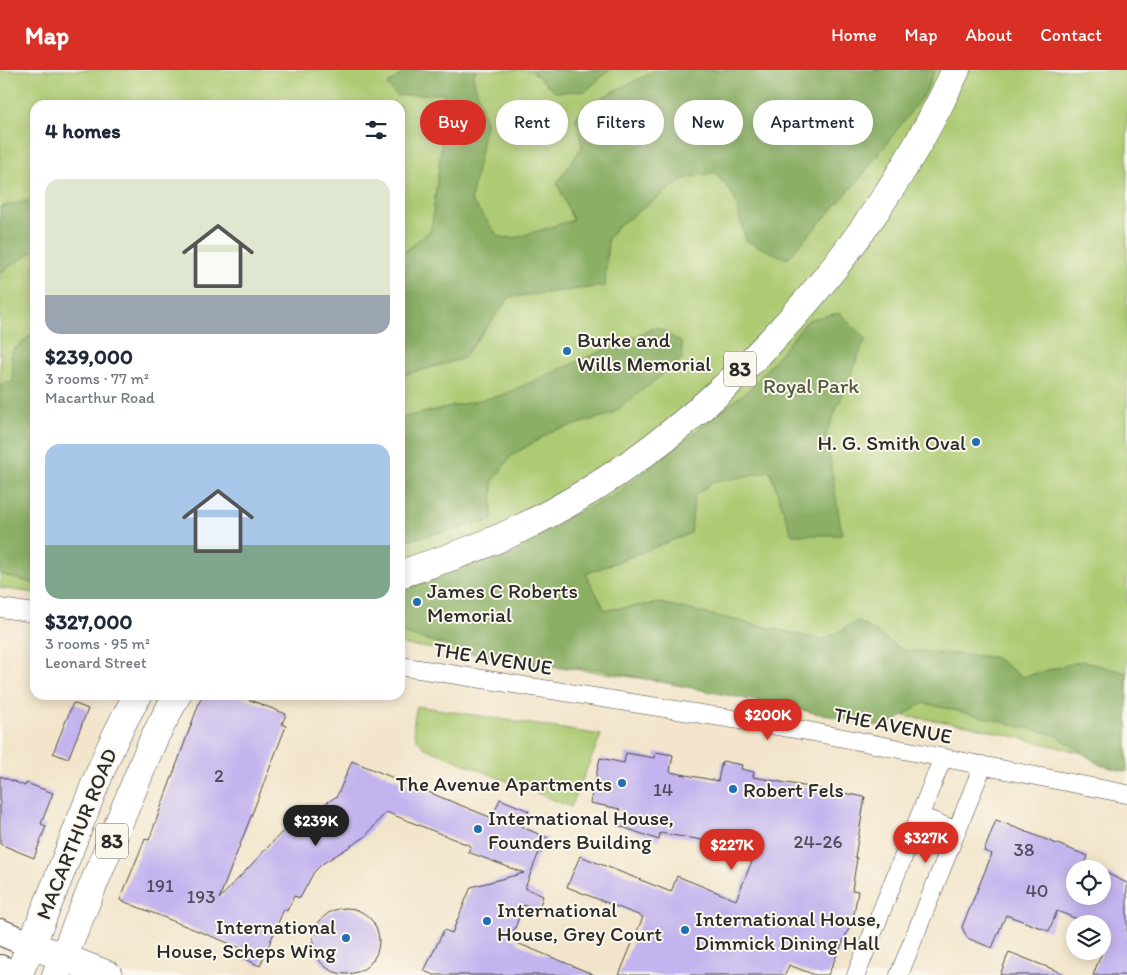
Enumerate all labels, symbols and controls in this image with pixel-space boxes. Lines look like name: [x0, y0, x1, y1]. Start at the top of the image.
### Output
text: Map: [25, 21, 69, 50]
text: Home: [831, 24, 877, 46]
text: Map: [905, 24, 938, 46]
text: About: [966, 24, 1012, 46]
text: Contact: [1040, 24, 1102, 46]
chip: Buy: [420, 100, 486, 145]
chip: Rent: [496, 100, 568, 145]
chip: Filters: [578, 100, 664, 145]
chip: New: [674, 100, 743, 145]
chip: Apartment: [753, 100, 873, 145]
icon: filters: [362, 116, 390, 144]
text: 4 homes: [45, 118, 121, 143]
icon: home: [173, 211, 263, 301]
place label: Burke and Wills Memorial: [577, 327, 711, 376]
text: $239,000: [45, 344, 133, 369]
marker: Burke and Wills Memorial: [561, 345, 573, 357]
road number: 83: [724, 352, 756, 386]
text: 3 rooms · 77 m²: [45, 369, 149, 388]
park label: Royal Park: [763, 373, 859, 398]
text: Macarthur Road: [45, 388, 155, 407]
place label: H. G. Smith Oval: [817, 430, 966, 455]
marker: H. G. Smith Oval: [970, 436, 982, 448]
icon: home: [173, 476, 263, 566]
place label: James C Roberts Memorial: [427, 578, 578, 627]
marker: James C Roberts Memorial: [411, 596, 423, 608]
text: $327,000: [45, 609, 132, 634]
text: 3 rooms · 95 m²: [45, 634, 150, 653]
street label: THE AVENUE: [432, 636, 554, 680]
text: Leonard Street: [45, 653, 147, 672]
pin: $200K: [733, 698, 803, 741]
street label: THE AVENUE: [832, 701, 954, 749]
text: $200K: [745, 705, 791, 724]
street label: MACARTHUR ROAD: [30, 745, 122, 923]
house number: 2: [214, 764, 224, 787]
place label: The Avenue Apartments: [396, 771, 612, 796]
marker: The Avenue Apartments: [616, 777, 628, 789]
place label: Robert Fels: [743, 777, 844, 802]
house number: 14: [653, 778, 673, 801]
marker: Robert Fels: [727, 783, 739, 795]
pin: $239K: [281, 804, 351, 847]
place label: International House, Founders Building: [488, 805, 674, 854]
text: $239K: [294, 811, 338, 830]
pin: $327K: [891, 822, 961, 864]
marker: International House, Founders Building: [472, 823, 484, 835]
road number: 83: [96, 824, 128, 858]
pin: $227K: [697, 828, 767, 871]
text: $327K: [904, 828, 948, 847]
house number: 24-26: [793, 830, 843, 853]
text: $227K: [710, 835, 754, 854]
house number: 38: [1014, 838, 1034, 861]
map controls: [1066, 860, 1111, 960]
button: locate: [1066, 860, 1111, 905]
house number: 191: [146, 874, 174, 897]
house number: 40: [1025, 879, 1049, 902]
house number: 193: [186, 885, 216, 908]
place label: International House, Grey Court: [497, 897, 662, 946]
place label: International House, Dimmick Dining Hall: [695, 906, 881, 955]
place label: International House, Scheps Wing: [156, 914, 336, 963]
marker: International House, Grey Court: [481, 915, 493, 927]
button: layers: [1066, 915, 1111, 960]
marker: International House, Dimmick Dining Hall: [679, 924, 691, 936]
marker: International House, Scheps Wing: [340, 932, 352, 944]

